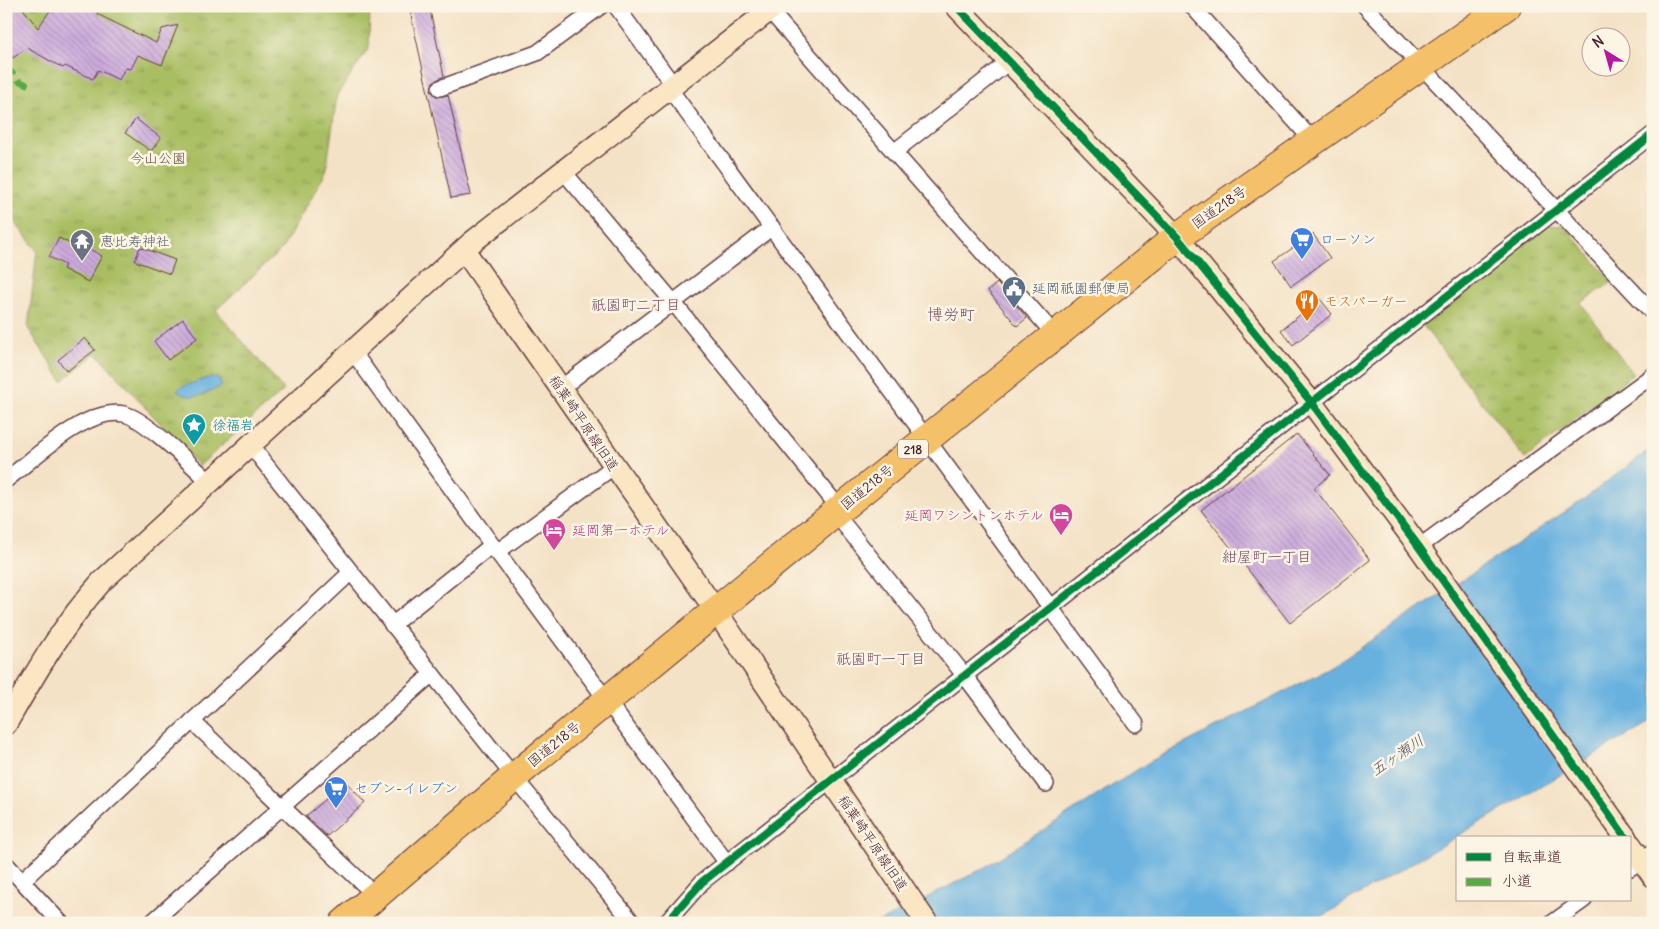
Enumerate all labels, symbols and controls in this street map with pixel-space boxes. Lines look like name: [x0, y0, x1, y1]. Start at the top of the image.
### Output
north arrow: [1582, 28, 1632, 78]
text: N: [1589, 32, 1607, 52]
park label: 今山公園: [130, 149, 186, 167]
street label: 国道218号: [1188, 181, 1250, 233]
supermarket icon: ローソン: [1289, 226, 1315, 260]
temple icon: 恵比寿神社: [69, 228, 95, 262]
place label: ローソン: [1320, 230, 1376, 248]
place label: 恵比寿神社: [100, 232, 170, 250]
public building icon: 延岡祇園郵便局: [1001, 275, 1027, 309]
place label: 延岡祇園郵便局: [1032, 279, 1130, 297]
restaurant icon: モスバーガー: [1294, 288, 1320, 322]
place label: モスバーガー: [1324, 292, 1408, 310]
district label: 祇園町二丁目: [591, 295, 681, 314]
district label: 博労町: [927, 304, 975, 324]
street label: 稲葉崎平原線旧道: [545, 372, 623, 474]
place icon: 徐福岩: [181, 412, 207, 446]
place label: 徐福岩: [212, 416, 254, 434]
road number: 218: [898, 439, 928, 458]
street label: 国道218号: [837, 460, 897, 514]
hotel icon: 延岡ワシントンホテル: [1048, 502, 1074, 536]
place label: 延岡ワシントンホテル: [905, 506, 1044, 524]
hotel icon: 延岡第一ホテル: [541, 517, 567, 551]
place label: 延岡第一ホテル: [572, 521, 669, 539]
district label: 紺屋町一丁目: [1222, 547, 1312, 566]
district label: 祇園町一丁目: [836, 649, 926, 668]
street label: 国道218号: [524, 717, 584, 771]
water label: 五ヶ瀬川: [1367, 730, 1427, 780]
supermarket icon: セブン-イレブン: [323, 775, 349, 809]
place label: セブン-イレブン: [354, 779, 458, 797]
street label: 稲葉崎平原線旧道: [834, 792, 912, 894]
legend: [1456, 836, 1632, 902]
text: 自転車道: [1502, 847, 1562, 866]
text: 小道: [1502, 871, 1532, 890]

